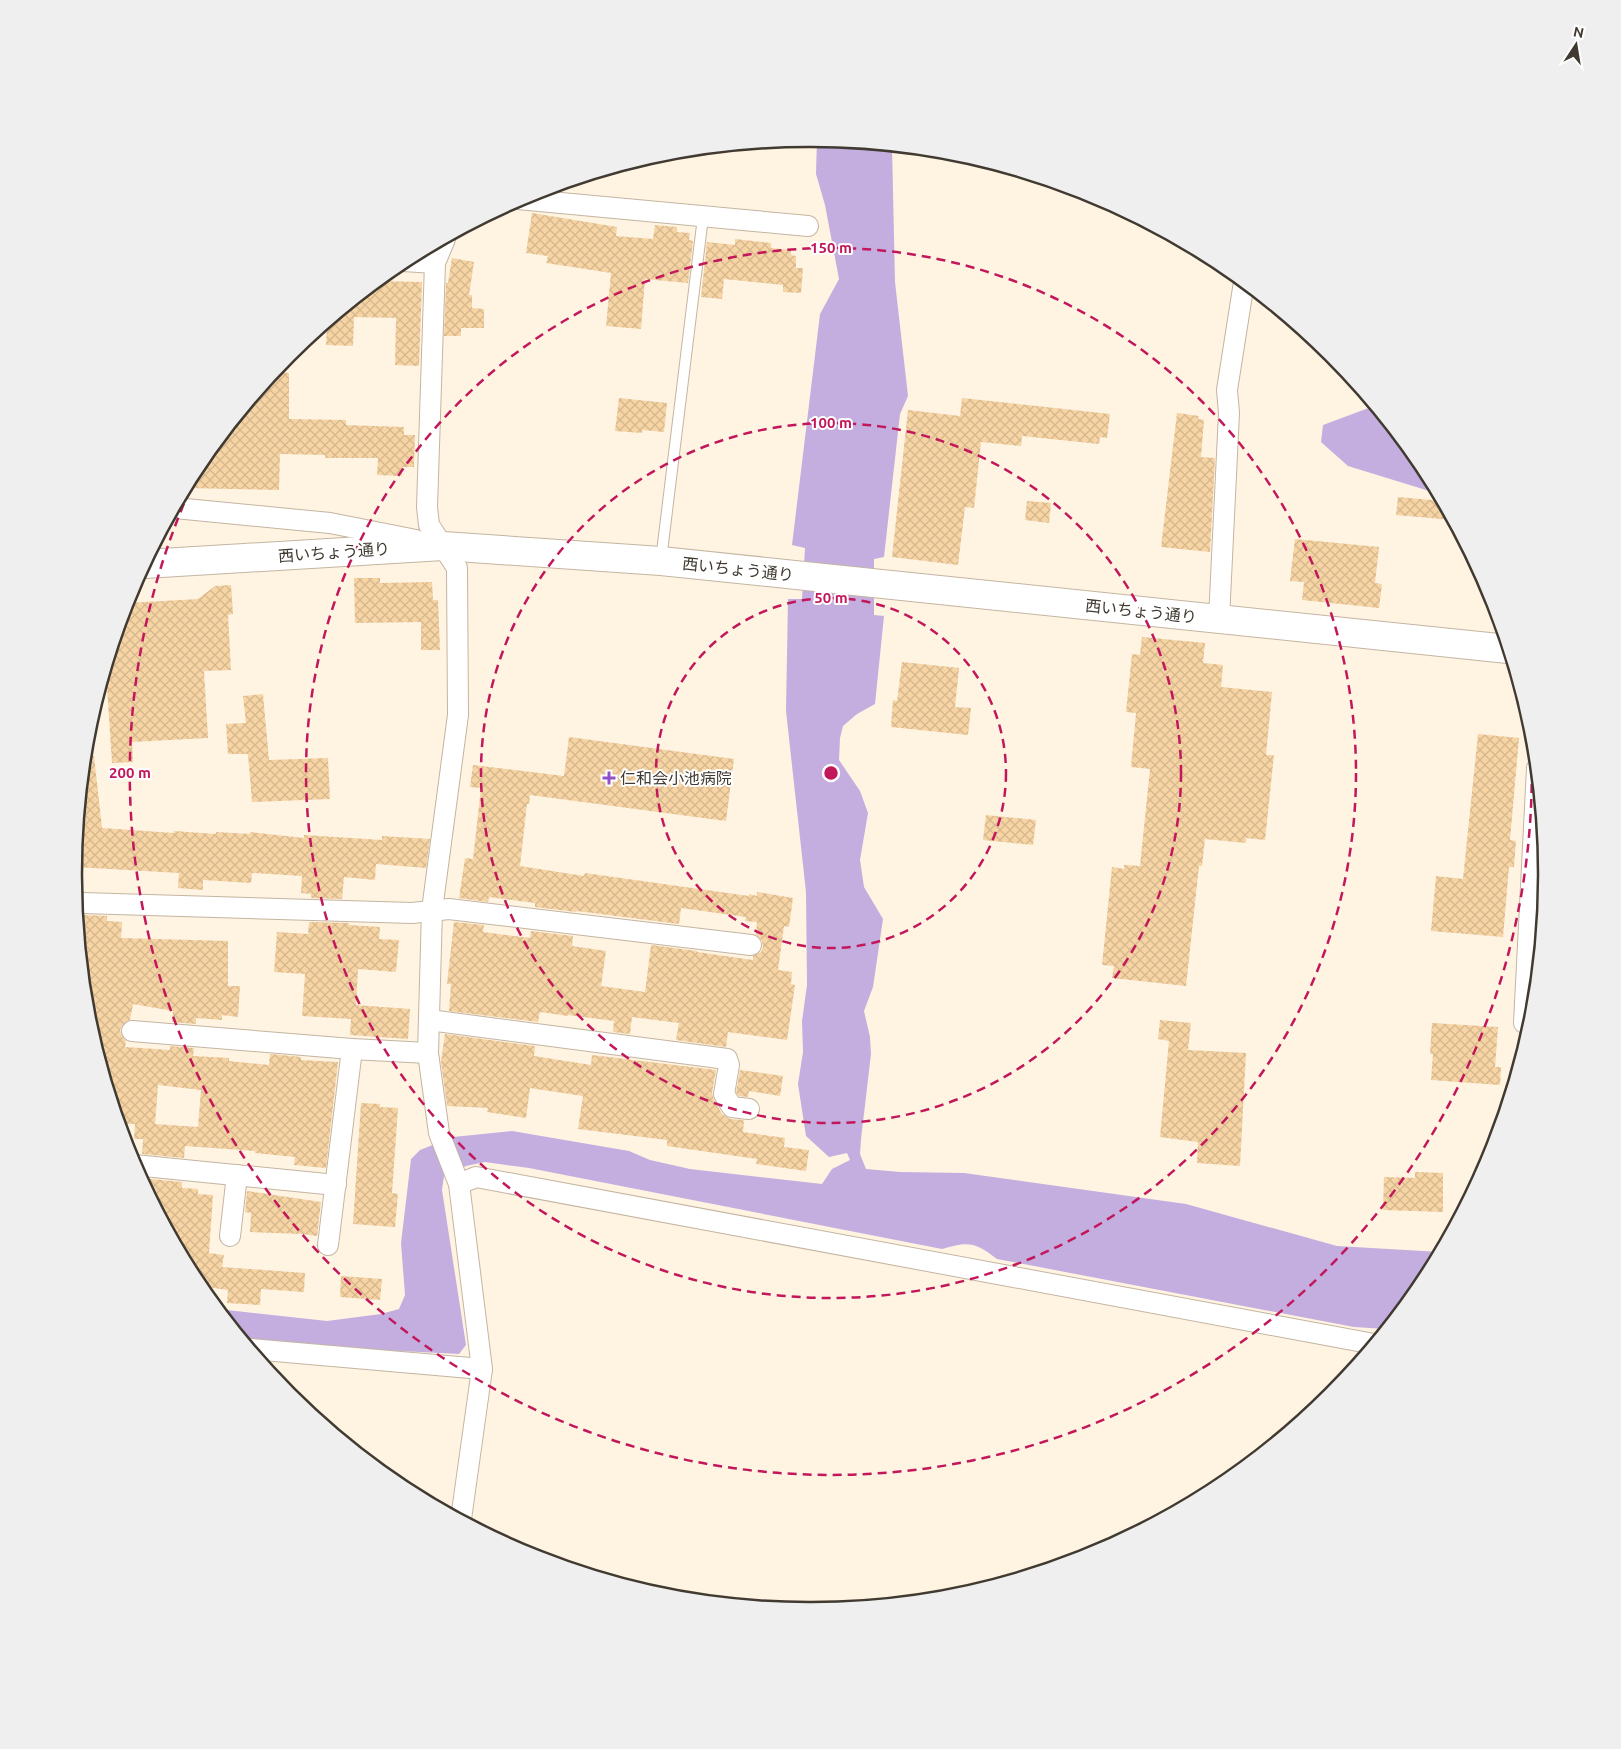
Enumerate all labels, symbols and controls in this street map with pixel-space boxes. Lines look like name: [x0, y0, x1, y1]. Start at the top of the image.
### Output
north arrow: [1551, 20, 1601, 70]
text: N: [1572, 23, 1585, 41]
text: 150 m: [810, 239, 852, 256]
text: 100 m: [810, 414, 852, 431]
street label: 西いちょう通り: [278, 539, 390, 565]
street label: 西いちょう通り: [681, 554, 795, 584]
text: 50 m: [814, 589, 848, 606]
street label: 西いちょう通り: [1084, 596, 1198, 626]
text: 200 m: [109, 764, 151, 781]
centre of rings: [822, 764, 840, 782]
place label: 仁和会小池病院: [620, 769, 732, 787]
marker: 仁和会小池病院: [602, 771, 616, 785]

